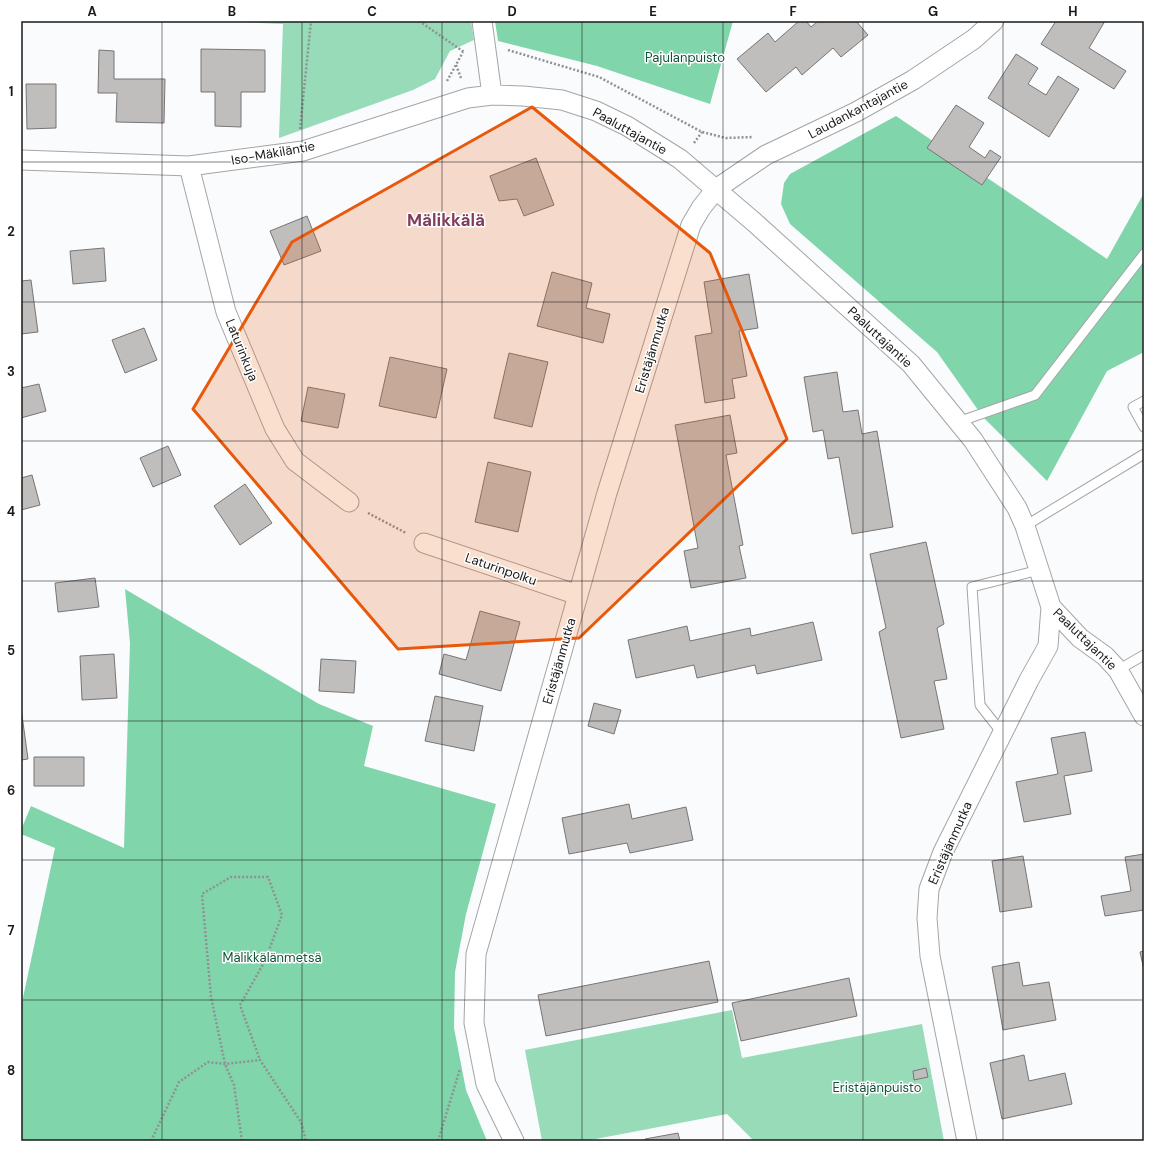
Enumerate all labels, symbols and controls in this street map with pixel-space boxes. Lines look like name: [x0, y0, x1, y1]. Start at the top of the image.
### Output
text: A: [87, 3, 97, 20]
text: B: [228, 3, 236, 20]
text: C: [367, 3, 377, 20]
text: D: [507, 3, 517, 20]
text: E: [649, 3, 657, 20]
text: F: [789, 3, 797, 20]
text: G: [928, 3, 938, 20]
text: H: [1068, 3, 1078, 20]
park label: Pajulanpuisto: [645, 49, 725, 66]
street label: Laudankantajantie: [805, 76, 911, 142]
text: 1: [9, 83, 13, 100]
street label: Paaluttajantie: [590, 104, 670, 158]
street label: Iso-Mäkiläntie: [230, 137, 316, 169]
district label: Mälikkälä: [407, 209, 485, 231]
text: 2: [7, 223, 15, 240]
street label: Paaluttajantie: [844, 303, 916, 371]
street label: Eristäjänmutka: [631, 305, 673, 395]
street label: Laturinkuja: [222, 316, 262, 384]
text: 3: [7, 363, 15, 380]
text: 4: [7, 503, 15, 520]
street label: Laturinpolku: [463, 549, 539, 589]
street label: Paaluttajantie: [1049, 604, 1121, 674]
street label: Eristäjänmutka: [539, 616, 579, 706]
text: 5: [7, 642, 15, 659]
text: 6: [7, 782, 15, 799]
street label: Eristäjänmutka: [924, 799, 976, 887]
text: 7: [8, 922, 15, 939]
park label: Mälikkälänmetsä: [222, 949, 322, 966]
text: 8: [7, 1062, 15, 1079]
park label: Eristäjänpuisto: [833, 1079, 922, 1096]

